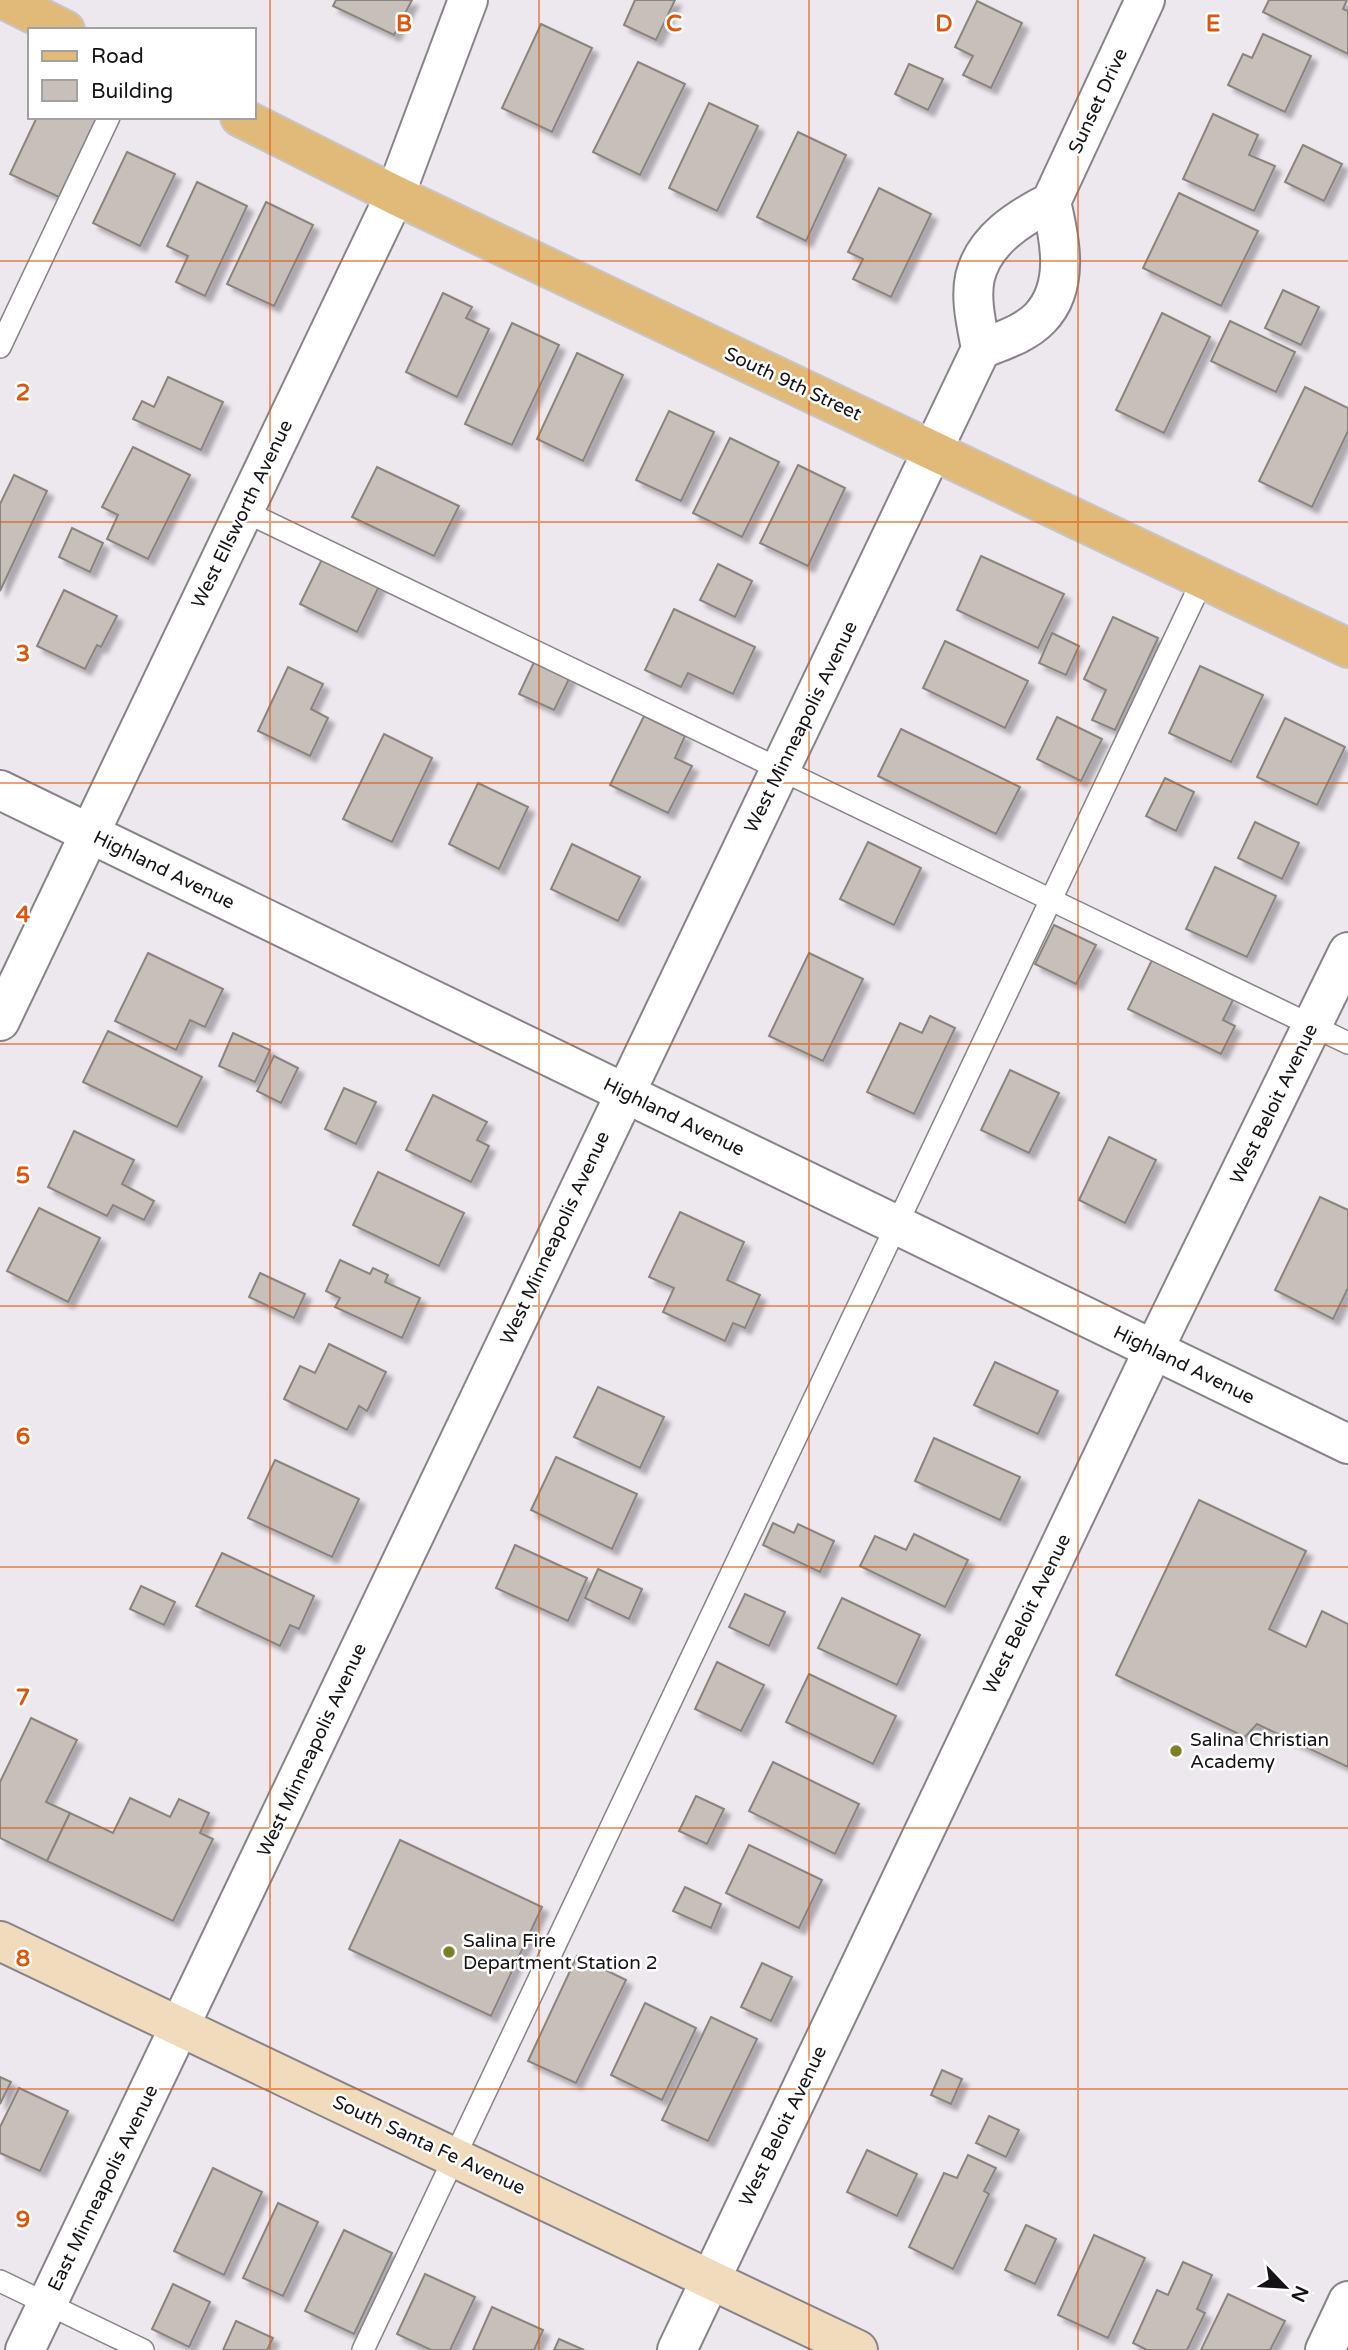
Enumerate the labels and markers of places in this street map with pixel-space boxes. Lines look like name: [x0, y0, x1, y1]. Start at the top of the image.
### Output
place label: Salina Christian Academy: [1190, 1729, 1329, 1773]
marker: Salina Christian Academy: [1168, 1743, 1184, 1759]
place label: Salina Fire Department Station 2: [463, 1930, 658, 1974]
marker: Salina Fire Department Station 2: [441, 1944, 457, 1960]

